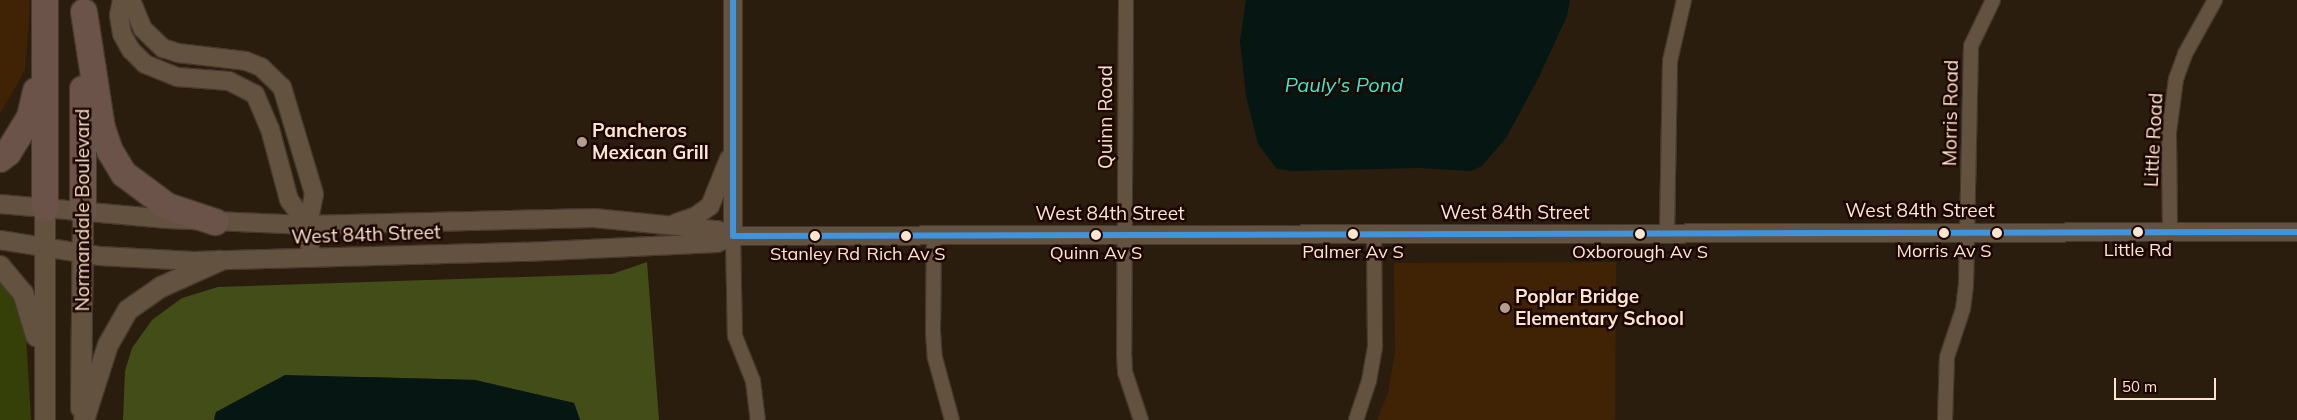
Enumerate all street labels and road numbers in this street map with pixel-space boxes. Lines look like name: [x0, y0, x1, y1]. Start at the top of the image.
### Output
street label: Morris Road: [1939, 60, 1963, 166]
street label: Quinn Road: [1095, 65, 1117, 169]
street label: Little Road: [2140, 92, 2168, 188]
street label: Normandale Boulevard: [72, 109, 94, 311]
street label: West 84th Street: [1845, 200, 1995, 222]
street label: West 84th Street: [1440, 202, 1590, 224]
street label: West 84th Street: [1035, 203, 1185, 225]
street label: West 84th Street: [291, 221, 441, 249]

